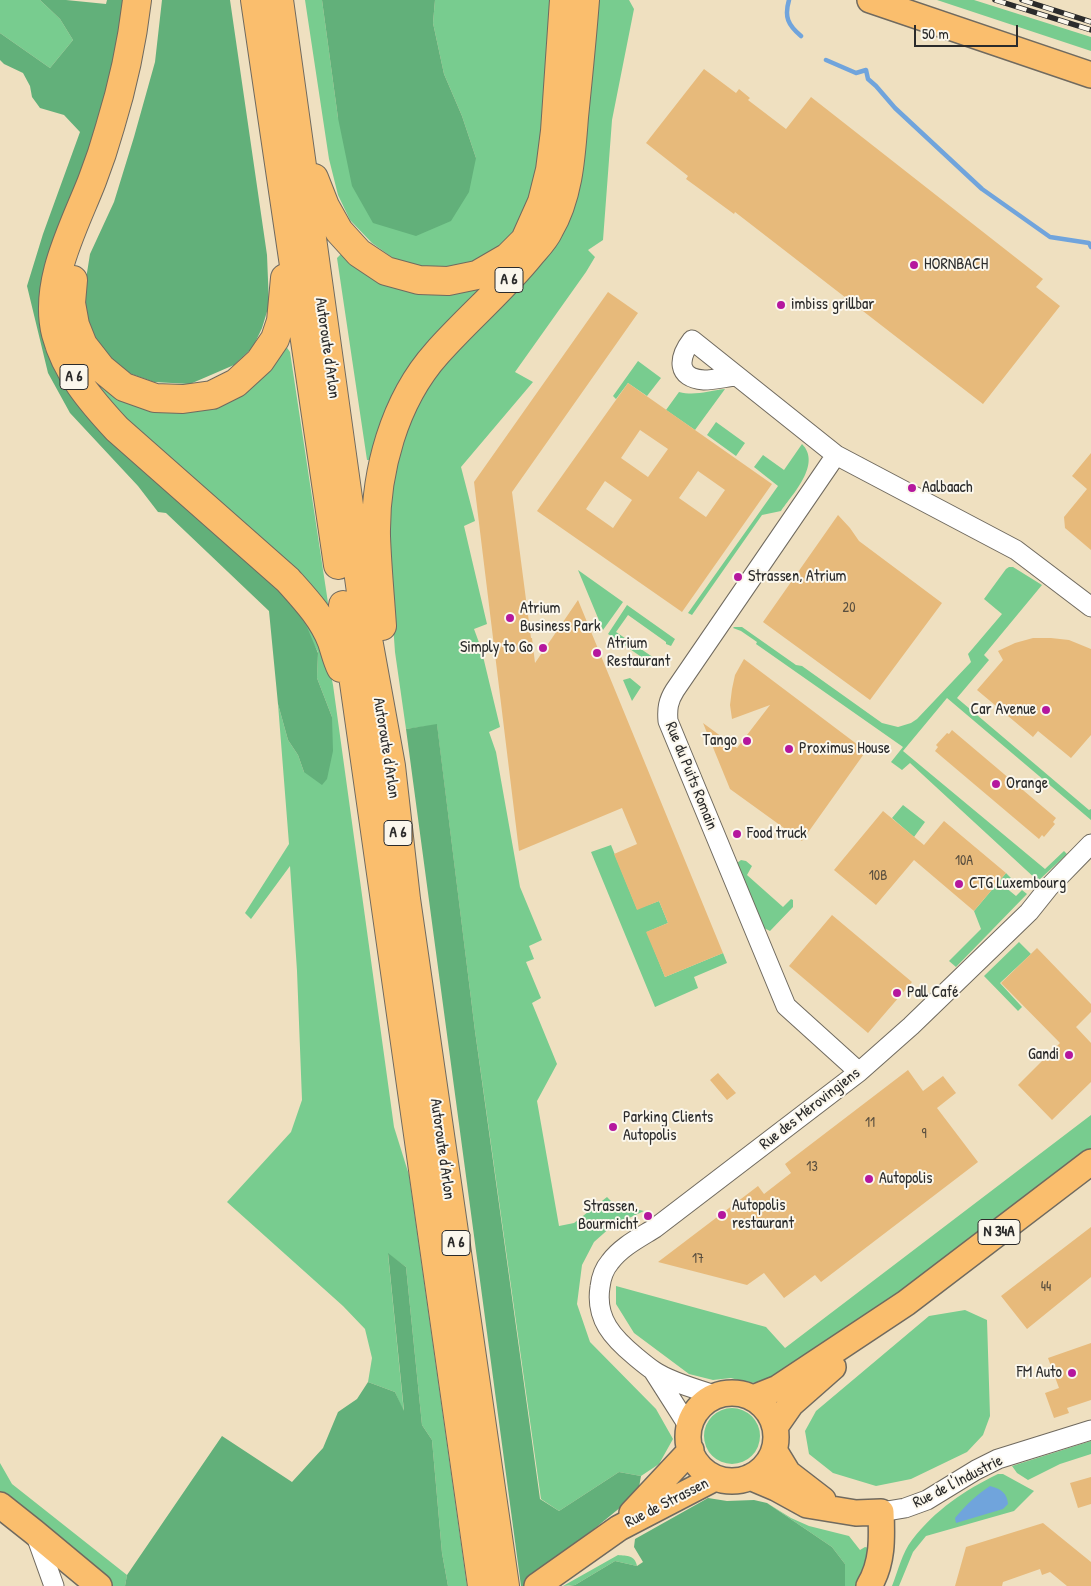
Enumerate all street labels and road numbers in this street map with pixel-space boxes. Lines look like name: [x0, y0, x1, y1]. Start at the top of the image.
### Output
road number: A 6: [495, 268, 523, 292]
street label: Autoroute d'Arlon: [310, 296, 344, 400]
road number: A 6: [60, 364, 88, 390]
street label: Autoroute d'Arlon: [369, 696, 403, 800]
street label: Rue du Puits Romain: [661, 719, 721, 833]
road number: A 6: [384, 820, 412, 846]
street label: Rue des Mérovingiens: [756, 1064, 864, 1154]
street label: Autoroute d'Arlon: [425, 1097, 459, 1201]
road number: N 34A: [978, 1220, 1020, 1244]
road number: A 6: [442, 1230, 470, 1256]
street label: Rue de l'Industrie: [910, 1451, 1006, 1513]
street label: Rue de Strassen: [622, 1474, 712, 1532]

